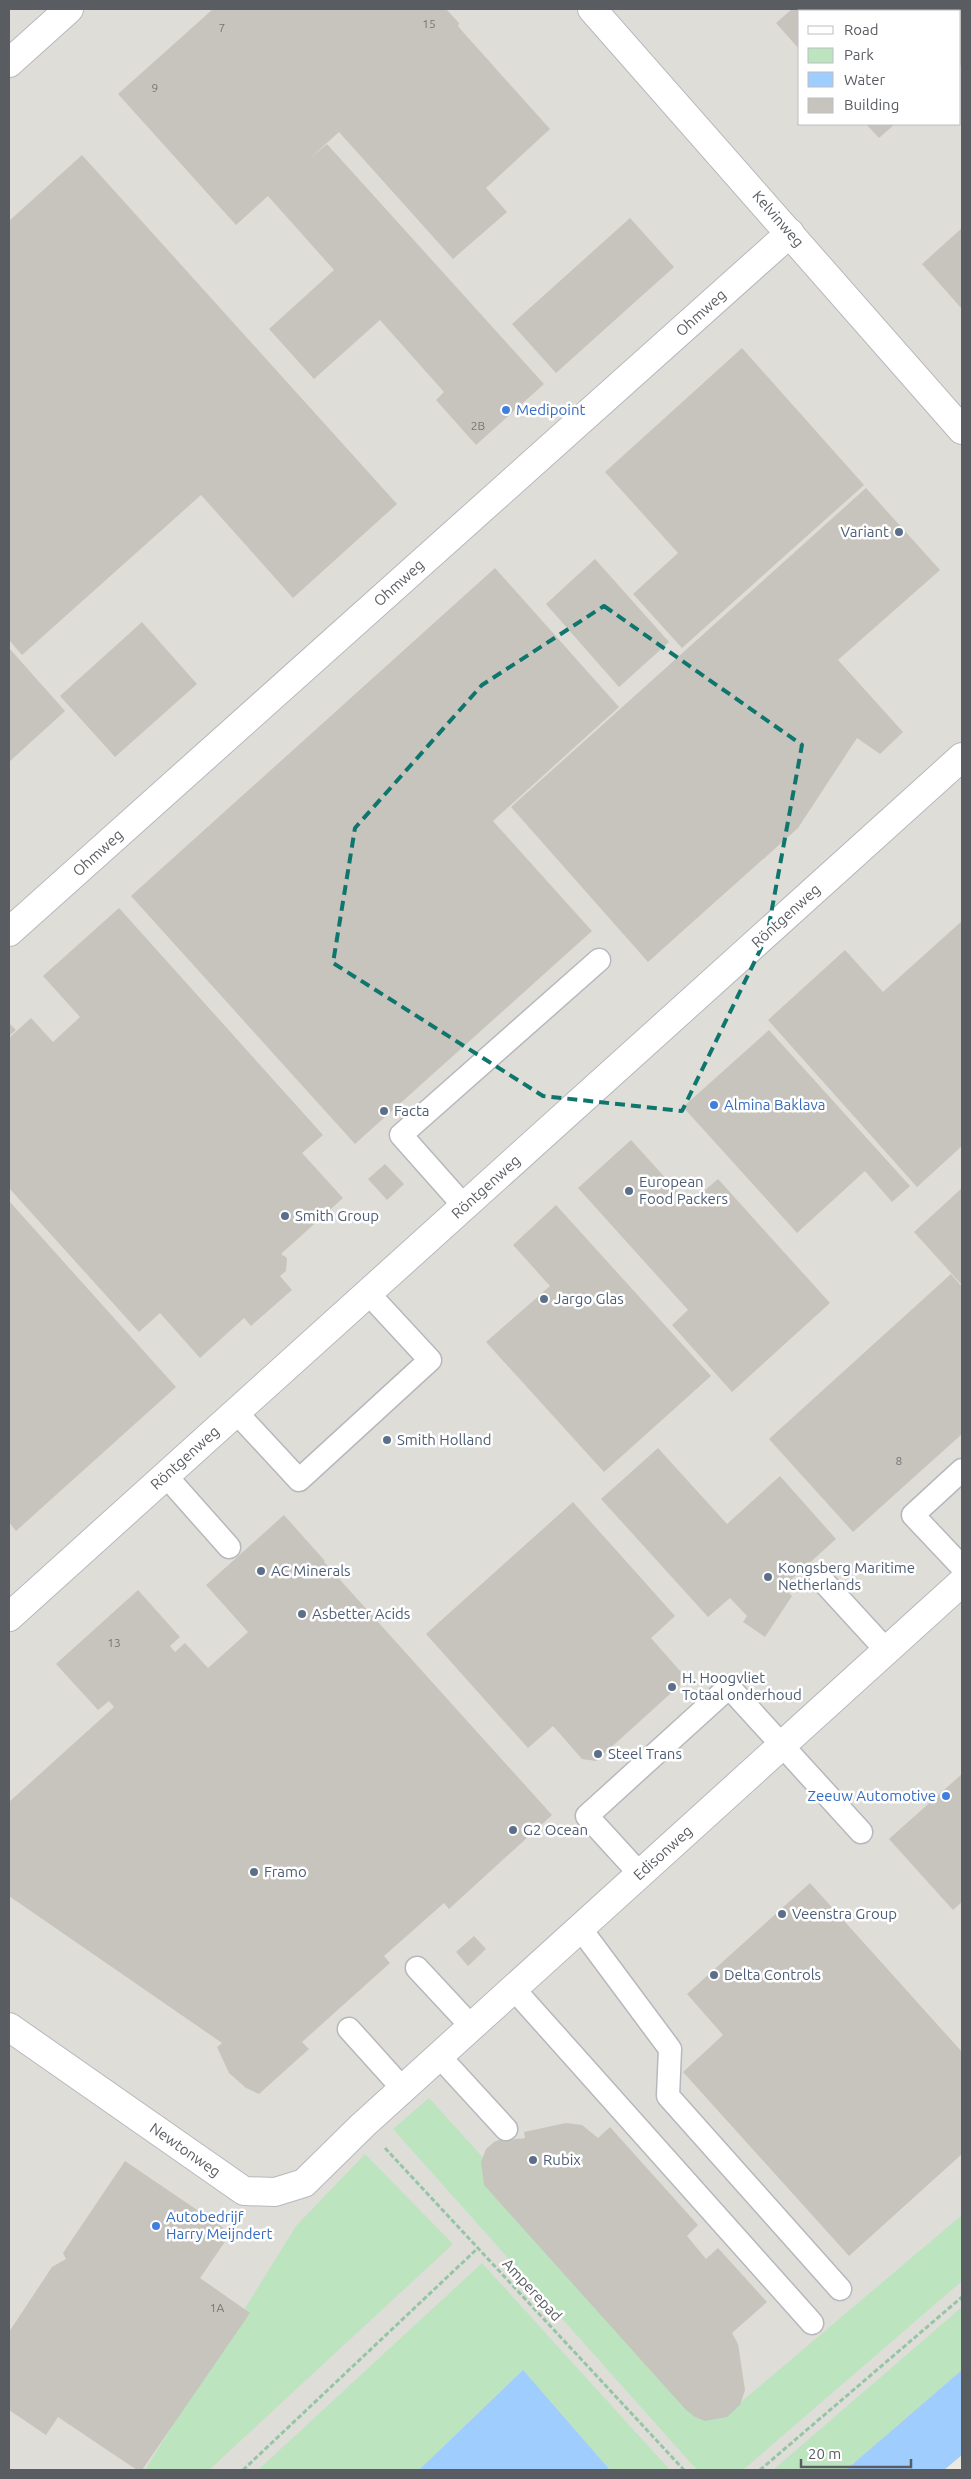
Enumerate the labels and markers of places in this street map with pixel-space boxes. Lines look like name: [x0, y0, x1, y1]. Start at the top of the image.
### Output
place label: Medipoint: [516, 401, 585, 418]
marker: Medipoint: [500, 404, 512, 416]
place label: Variant: [841, 523, 889, 540]
marker: Variant: [893, 526, 905, 538]
place label: Almina Baklava: [724, 1096, 825, 1113]
marker: Almina Baklava: [708, 1099, 720, 1111]
place label: Facta: [394, 1102, 430, 1119]
marker: Facta: [378, 1105, 390, 1117]
place label: European Food Packers: [639, 1173, 728, 1207]
marker: European Food Packers: [623, 1185, 635, 1197]
place label: Smith Group: [295, 1207, 379, 1224]
marker: Smith Group: [279, 1210, 291, 1222]
place label: Jargo Glas: [554, 1290, 624, 1307]
marker: Jargo Glas: [538, 1293, 550, 1305]
place label: Smith Holland: [397, 1431, 492, 1448]
marker: Smith Holland: [381, 1434, 393, 1446]
place label: Kongsberg Maritime Netherlands: [778, 1559, 915, 1593]
place label: AC Minerals: [271, 1562, 351, 1579]
marker: AC Minerals: [255, 1565, 267, 1577]
marker: Kongsberg Maritime Netherlands: [762, 1571, 774, 1583]
place label: Asbetter Acids: [312, 1605, 410, 1622]
marker: Asbetter Acids: [296, 1608, 308, 1620]
place label: H. Hoogvliet Totaal onderhoud: [682, 1669, 802, 1703]
marker: H. Hoogvliet Totaal onderhoud: [666, 1681, 678, 1693]
place label: Steel Trans: [608, 1745, 682, 1762]
marker: Steel Trans: [592, 1748, 604, 1760]
place label: Zeeuw Automotive: [808, 1787, 936, 1804]
marker: Zeeuw Automotive: [940, 1790, 952, 1802]
place label: G2 Ocean: [523, 1821, 588, 1838]
marker: G2 Ocean: [507, 1824, 519, 1836]
place label: Framo: [264, 1863, 307, 1880]
marker: Framo: [248, 1866, 260, 1878]
place label: Veenstra Group: [792, 1905, 897, 1922]
marker: Veenstra Group: [776, 1908, 788, 1920]
place label: Delta Controls: [724, 1966, 821, 1983]
marker: Delta Controls: [708, 1969, 720, 1981]
place label: Rubix: [543, 2151, 581, 2168]
marker: Rubix: [527, 2154, 539, 2166]
place label: Autobedrijf Harry Meijndert: [166, 2208, 272, 2242]
marker: Autobedrijf Harry Meijndert: [150, 2220, 162, 2232]

